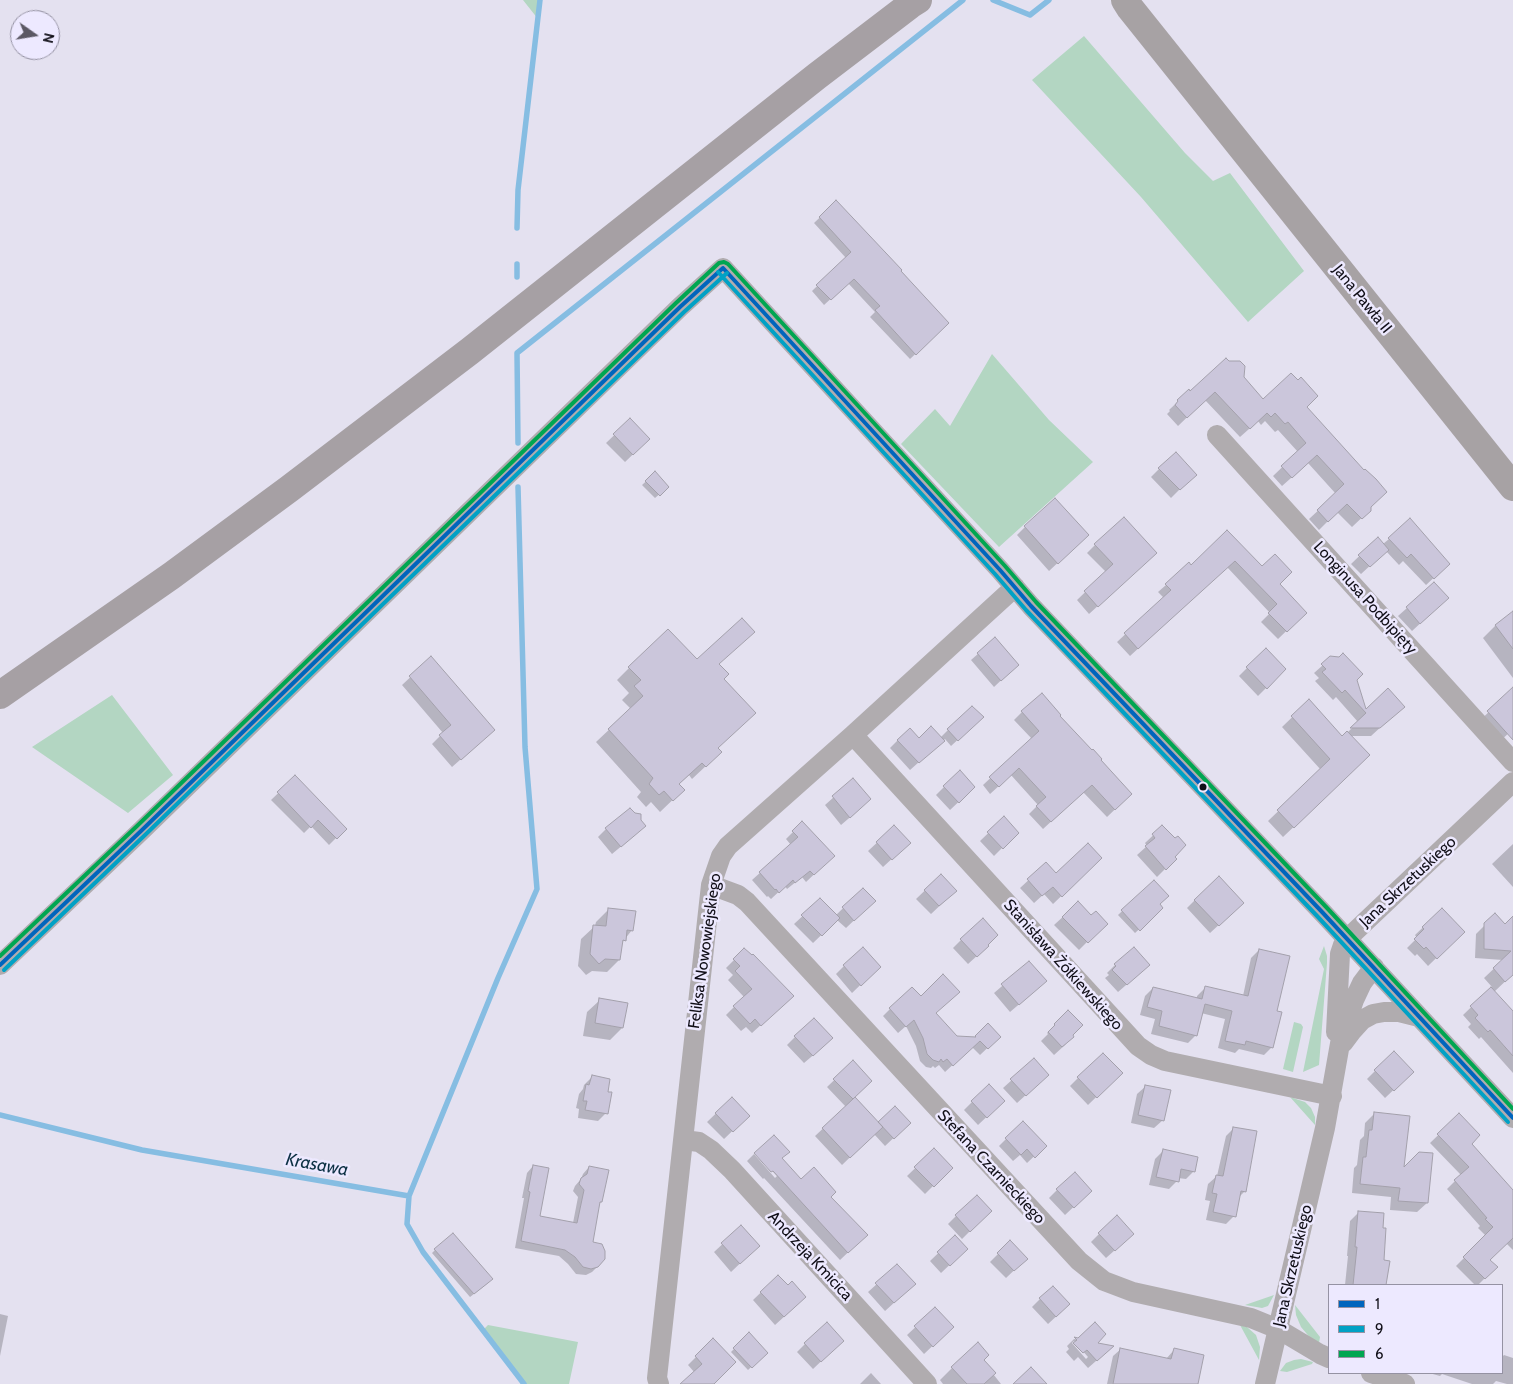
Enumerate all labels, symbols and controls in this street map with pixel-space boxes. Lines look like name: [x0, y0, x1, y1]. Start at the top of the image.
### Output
north arrow: [10, 10, 60, 60]
text: N: [39, 31, 59, 45]
street label: Jana Pawła II: [1328, 261, 1396, 337]
street label: Longinusa Podbipięty: [1309, 538, 1421, 658]
unlabelled marker: [1198, 782, 1208, 792]
street label: Jana Skrzetuskiego: [1356, 832, 1460, 932]
street label: Feliksa Nowowiejskiego: [685, 872, 725, 1030]
street label: Stanisława Żółkiewskiego: [999, 896, 1127, 1034]
street label: Stefana Czarnieckiego: [933, 1106, 1049, 1228]
water label: Krasawa: [284, 1149, 350, 1181]
street label: Jana Skrzetuskiego: [1270, 1203, 1316, 1329]
street label: Andrzeja Kmicica: [764, 1207, 856, 1305]
legend: [1328, 1284, 1503, 1374]
text: 1: [1375, 1295, 1380, 1313]
text: 9: [1375, 1320, 1384, 1338]
text: 6: [1375, 1345, 1384, 1363]

